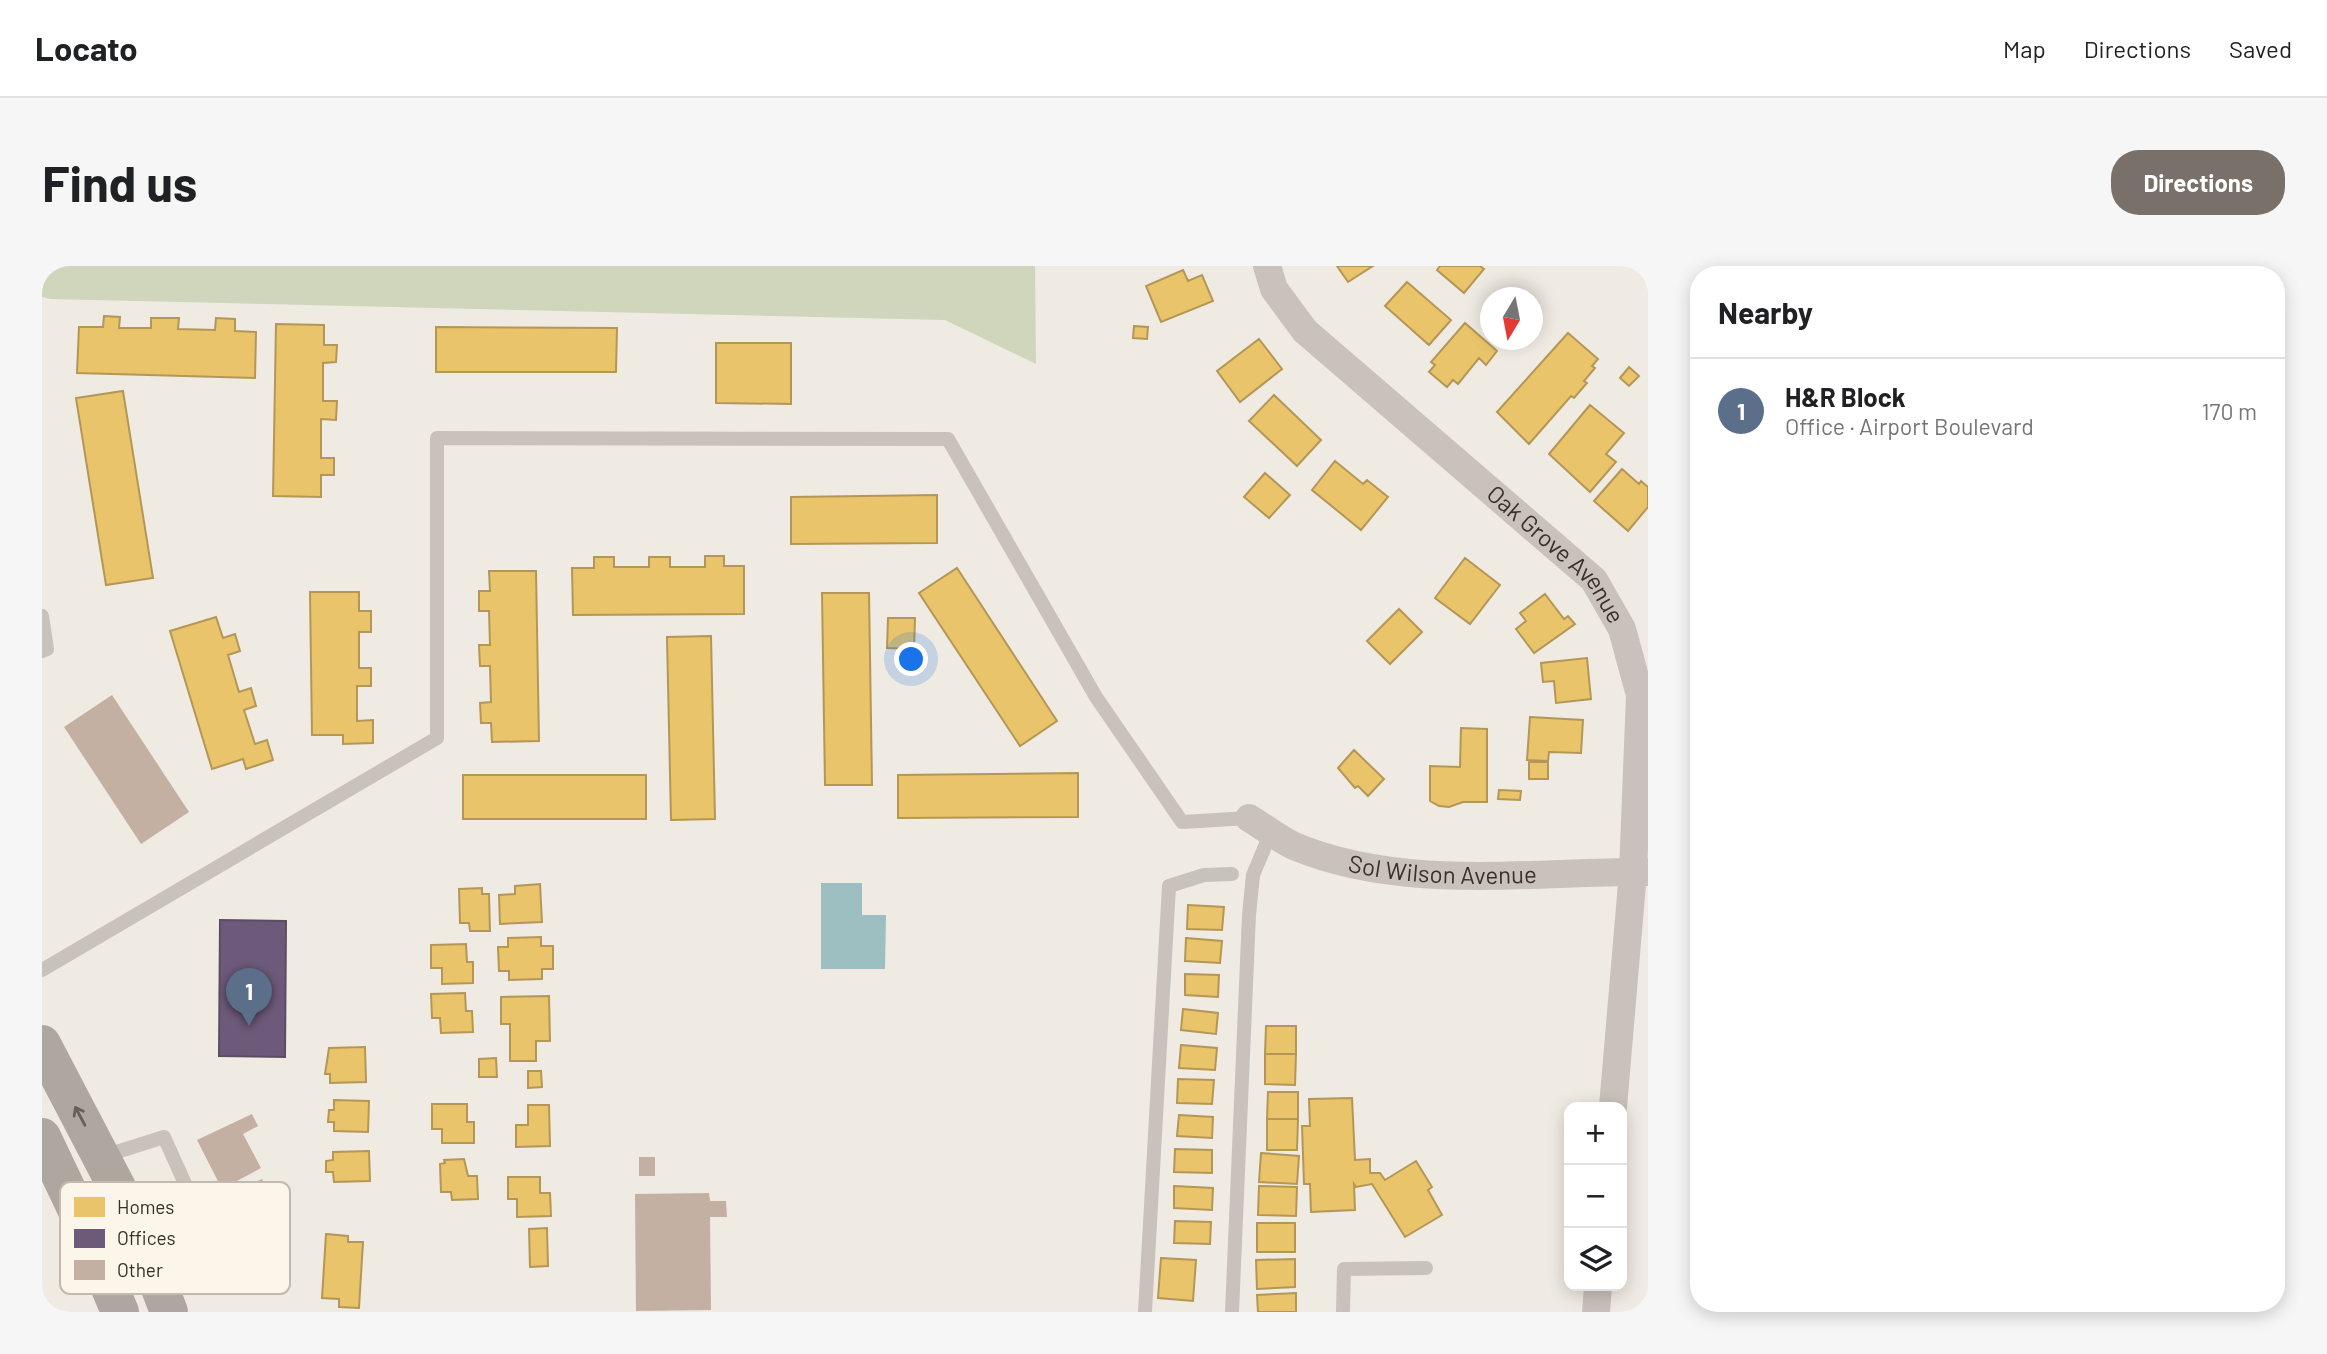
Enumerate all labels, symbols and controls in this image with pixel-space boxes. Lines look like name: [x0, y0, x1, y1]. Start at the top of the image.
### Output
text: Locato: [35, 28, 138, 68]
text: Map: [2003, 34, 2046, 63]
text: Directions: [2084, 34, 2191, 63]
text: Saved: [2229, 34, 2292, 63]
button: Directions: [2111, 150, 2285, 215]
text: Find us: [42, 153, 197, 212]
north arrow: [1480, 287, 1543, 350]
text: Nearby: [1718, 294, 1813, 330]
text: H&R Block: [1785, 381, 1906, 412]
text: 1: [1737, 397, 1745, 425]
text: 170 m: [2201, 397, 2257, 425]
text: Office · Airport Boulevard: [1785, 412, 2034, 440]
street label: Oak Grove Avenue: [1482, 478, 1632, 628]
your location: [894, 642, 928, 676]
street label: Sol Wilson Avenue: [1346, 848, 1537, 889]
pin: 1: [226, 968, 272, 1026]
map controls: [1564, 1102, 1627, 1291]
button: +: [1564, 1102, 1627, 1165]
one-way arrow: [73, 1106, 86, 1127]
button: −: [1564, 1165, 1627, 1228]
legend: [60, 1182, 290, 1294]
text: Homes: [117, 1195, 174, 1218]
text: Offices: [117, 1226, 176, 1249]
button: layers: [1564, 1228, 1627, 1291]
text: Other: [117, 1258, 163, 1281]

